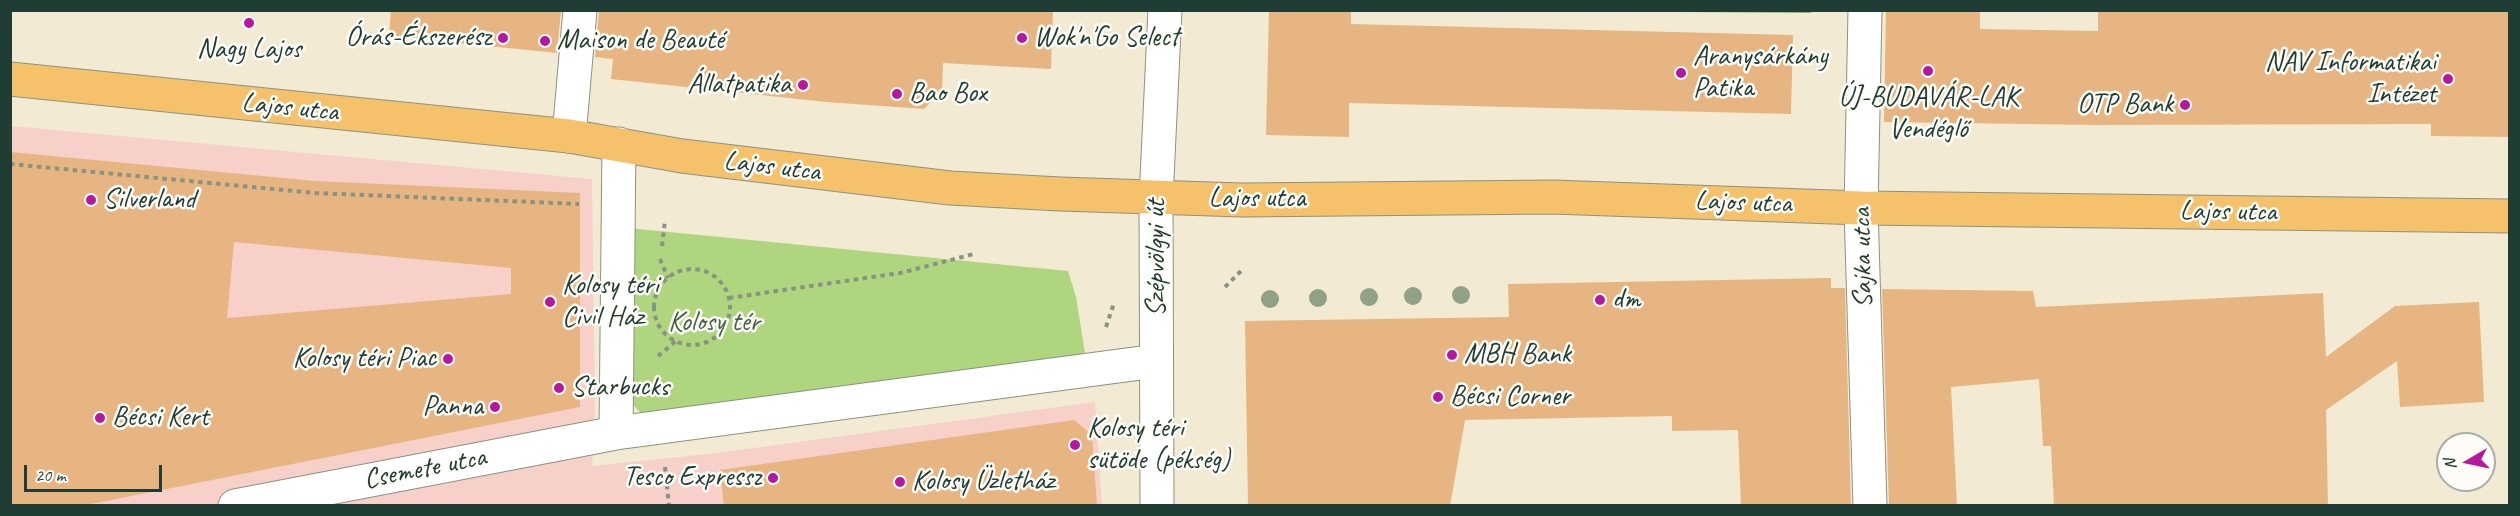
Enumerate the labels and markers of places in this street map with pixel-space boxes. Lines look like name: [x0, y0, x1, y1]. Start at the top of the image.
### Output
marker: Nagy Lajos: [242, 16, 256, 30]
place label: Órás-Ékszerész: [346, 21, 491, 55]
place label: Wok'n'Go Select: [1034, 21, 1179, 55]
place label: Maison de Beauté: [557, 24, 724, 58]
marker: Órás-Ékszerész: [496, 31, 510, 45]
marker: Wok'n'Go Select: [1015, 31, 1029, 45]
place label: Nagy Lajos: [197, 33, 301, 67]
marker: Maison de Beauté: [538, 34, 552, 48]
place label: Aranysárkány Patika: [1693, 40, 1828, 106]
place label: NAV Informatikai Intézet: [2265, 46, 2436, 112]
marker: ÚJ-BUDAVÁR-LAK Vendéglő: [1921, 64, 1935, 78]
marker: Aranysárkány Patika: [1674, 66, 1688, 80]
place label: Állatpatika: [687, 68, 791, 102]
marker: NAV Informatikai Intézet: [2441, 72, 2455, 86]
place label: Bao Box: [909, 77, 987, 111]
marker: Állatpatika: [796, 78, 810, 92]
place label: ÚJ-BUDAVÁR-LAK Vendéglő: [1838, 81, 2018, 147]
marker: Bao Box: [890, 87, 904, 101]
place label: OTP Bank: [2077, 88, 2173, 122]
marker: OTP Bank: [2178, 98, 2192, 112]
place label: Silverland: [103, 183, 195, 217]
marker: Silverland: [84, 193, 98, 207]
place label: Kolosy téri Civil Ház: [562, 269, 659, 335]
place label: dm: [1612, 283, 1640, 317]
marker: dm: [1593, 293, 1607, 307]
marker: Kolosy téri Civil Ház: [543, 295, 557, 309]
place label: MBH Bank: [1464, 338, 1571, 372]
place label: Kolosy téri Piac: [293, 342, 436, 376]
marker: MBH Bank: [1445, 348, 1459, 362]
marker: Kolosy téri Piac: [441, 352, 455, 366]
place label: Starbucks: [571, 371, 669, 405]
place label: Bécsi Corner: [1450, 380, 1570, 414]
marker: Starbucks: [552, 381, 566, 395]
place label: Panna: [422, 390, 483, 424]
marker: Bécsi Corner: [1431, 390, 1445, 404]
marker: Panna: [488, 400, 502, 414]
place label: Bécsi Kert: [112, 401, 208, 435]
marker: Bécsi Kert: [93, 411, 107, 425]
place label: Kolosy téri sütöde (pékség): [1087, 412, 1230, 478]
marker: Kolosy téri sütöde (pékség): [1068, 438, 1082, 452]
place label: Tesco Expressz: [623, 461, 761, 495]
place label: Kolosy Üzletház: [912, 465, 1054, 499]
marker: Tesco Expressz: [766, 471, 780, 485]
marker: Kolosy Üzletház: [893, 475, 907, 489]

